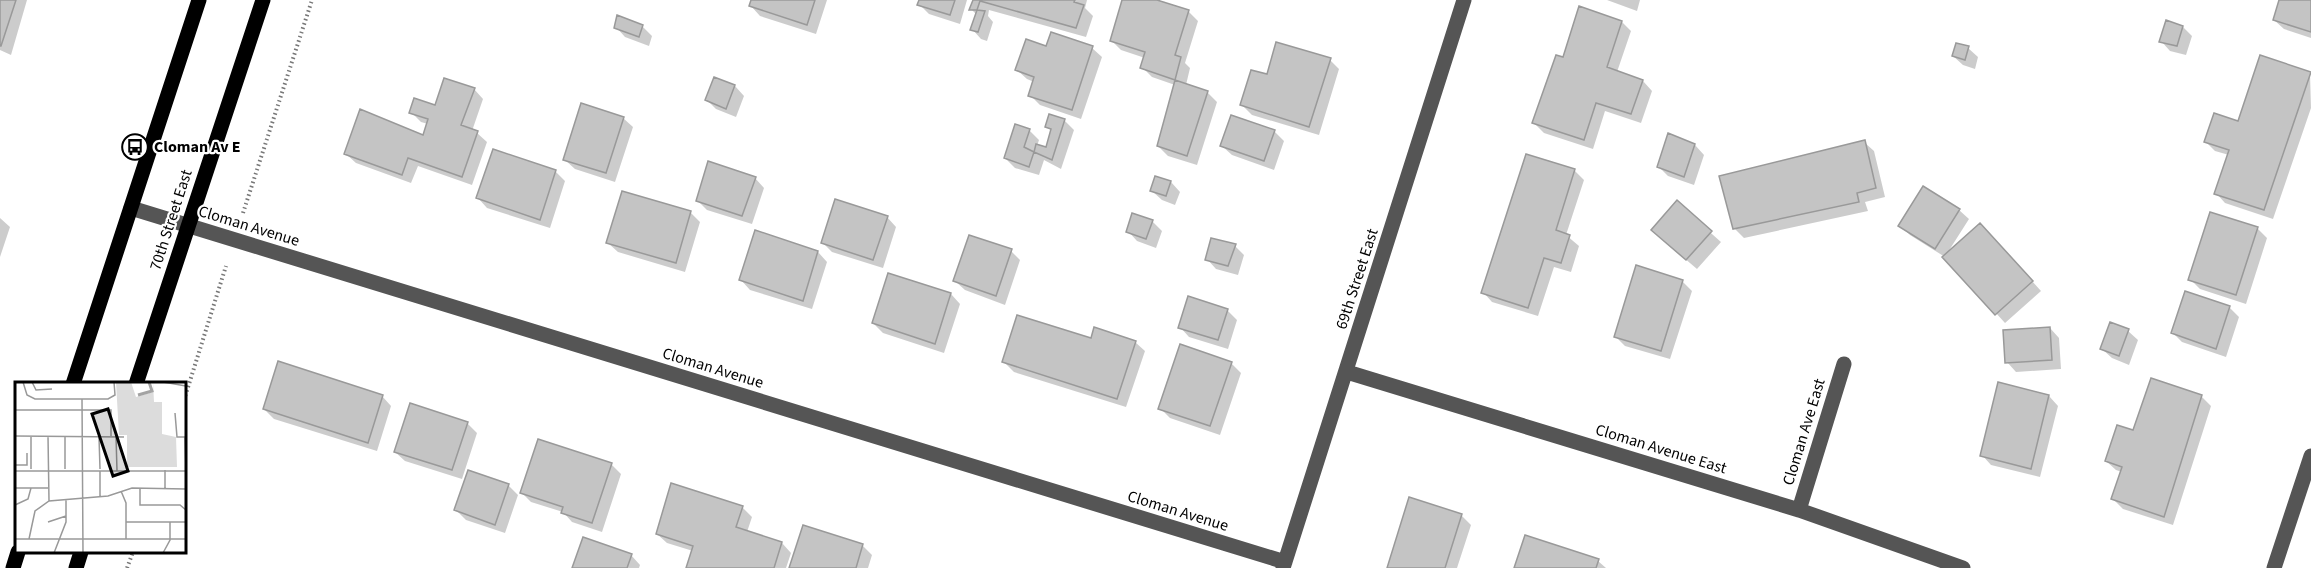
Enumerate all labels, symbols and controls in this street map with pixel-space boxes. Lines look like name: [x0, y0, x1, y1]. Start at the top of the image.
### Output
bus stop icon: Cloman Av E: [120, 132, 150, 162]
place label: Cloman Av E: [154, 136, 241, 158]
street label: 70th Street East: [144, 166, 198, 273]
street label: Cloman Avenue: [196, 200, 302, 252]
street label: 69th Street East: [1330, 225, 1384, 332]
street label: Cloman Avenue: [660, 342, 766, 394]
street label: Cloman Ave East: [1777, 375, 1831, 488]
inset map: [15, 382, 186, 553]
street label: Cloman Avenue East: [1593, 419, 1730, 480]
street label: Cloman Avenue: [1125, 485, 1231, 537]

